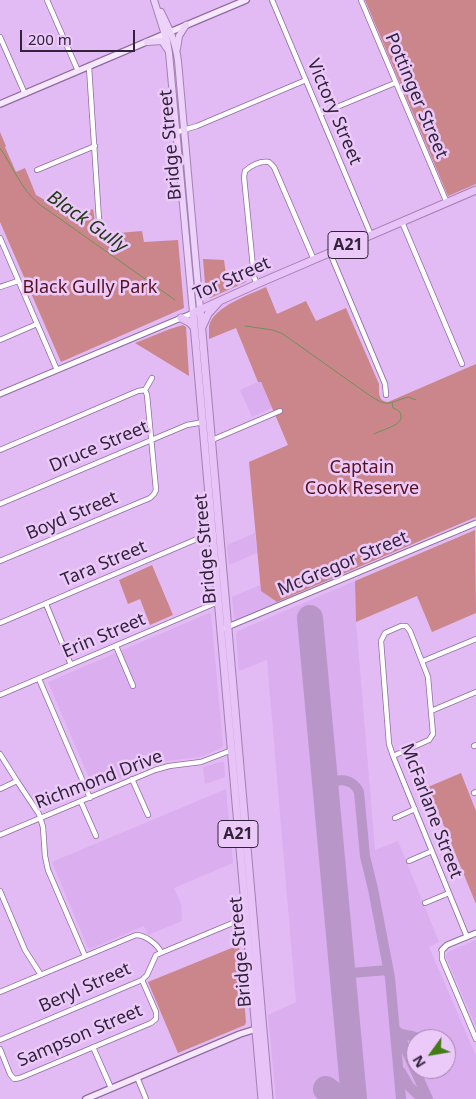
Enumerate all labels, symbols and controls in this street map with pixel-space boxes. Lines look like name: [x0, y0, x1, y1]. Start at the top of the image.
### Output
scale bar: [22, 20, 138, 52]
text: 200 m: [28, 29, 72, 49]
street label: Pottinger Street: [380, 30, 452, 162]
street label: Victory Street: [302, 56, 366, 168]
street label: Bridge Street: [155, 89, 187, 201]
water label: Black Gully: [43, 186, 131, 258]
road number: A21: [328, 232, 368, 258]
street label: Tor Street: [190, 252, 274, 306]
park label: Black Gully Park: [23, 277, 157, 299]
street label: Druce Street: [46, 416, 152, 478]
park label: Captain Cook Reserve: [305, 457, 419, 499]
street label: Boyd Street: [23, 487, 121, 545]
street label: Bridge Street: [190, 493, 222, 605]
street label: McGregor Street: [275, 527, 411, 601]
street label: Tara Street: [58, 536, 150, 592]
street label: Erin Street: [59, 609, 149, 663]
street label: McFarlane Street: [395, 740, 467, 882]
street label: Richmond Drive: [32, 746, 166, 814]
road number: A21: [218, 821, 258, 848]
street label: Bridge Street: [225, 896, 257, 1008]
street label: Beryl Street: [36, 958, 134, 1018]
street label: Sampson Street: [14, 1000, 146, 1072]
north arrow: [406, 1029, 456, 1079]
text: N: [408, 1052, 430, 1072]

